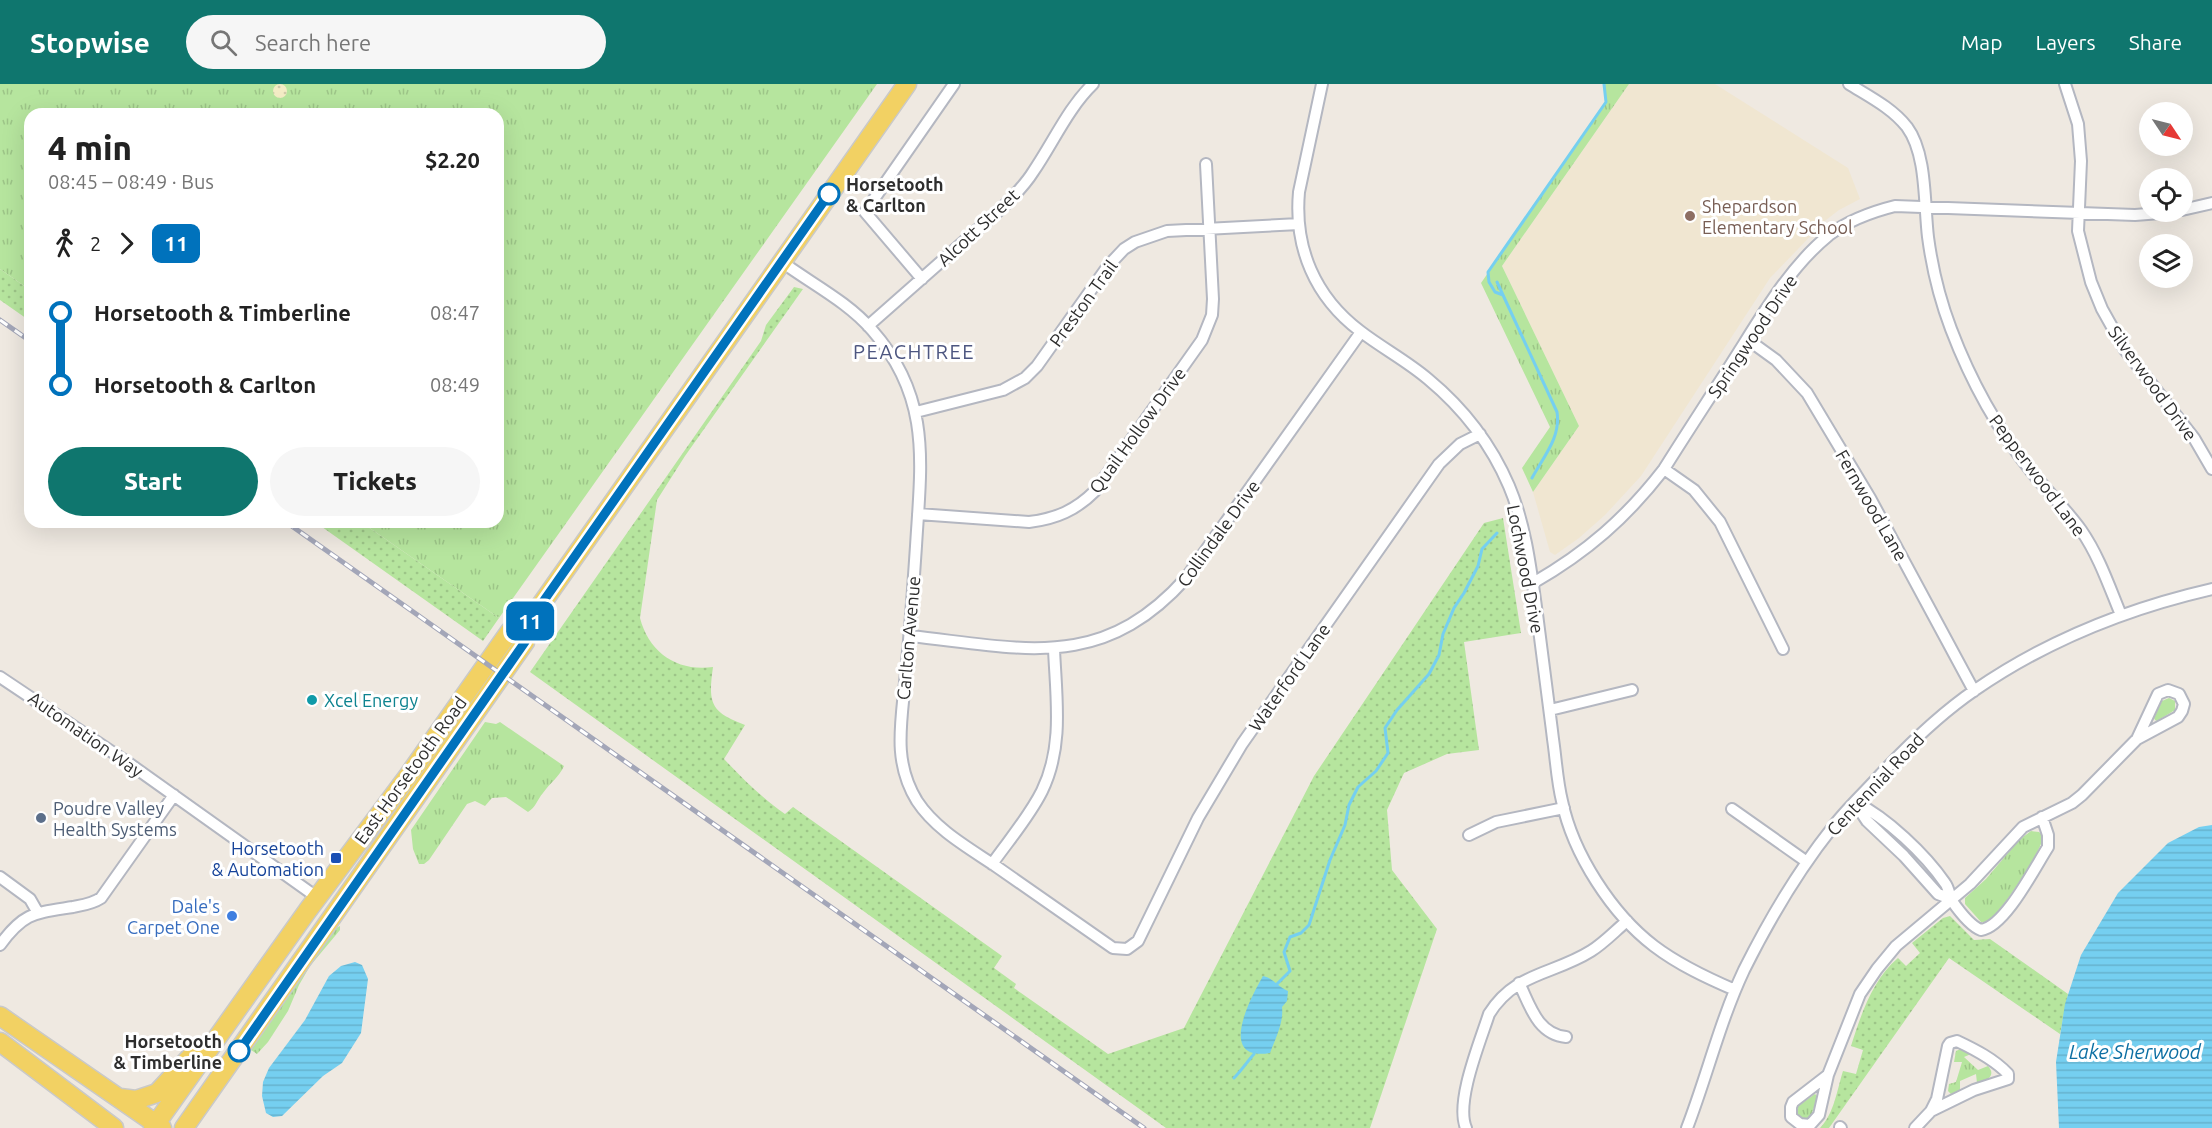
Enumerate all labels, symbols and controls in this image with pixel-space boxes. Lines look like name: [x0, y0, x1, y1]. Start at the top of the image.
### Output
search box: [186, 15, 606, 69]
icon: search: [207, 26, 240, 59]
text: Stopwise: [30, 27, 150, 58]
text: Search here: [255, 30, 371, 55]
text: Map: [1961, 30, 2002, 54]
text: Layers: [2035, 30, 2096, 54]
text: Share: [2129, 30, 2182, 54]
north arrow: [2139, 102, 2193, 156]
map controls: [2139, 102, 2193, 288]
text: 4 min: [48, 129, 132, 166]
text: $2.20: [425, 147, 480, 172]
button: locate: [2139, 168, 2193, 222]
text: 08:45 – 08:49 · Bus: [48, 170, 214, 193]
place label: Horsetooth & Carlton: [846, 174, 944, 215]
marker: Horsetooth & Carlton: [818, 183, 840, 205]
street label: Alcott Street: [933, 184, 1023, 270]
place label: Shepardson Elementary School: [1702, 196, 1853, 237]
marker: Shepardson Elementary School: [1683, 209, 1697, 223]
icon: walk: [48, 227, 81, 260]
icon: forward: [110, 227, 143, 260]
text: 11: [164, 231, 188, 255]
text: 2: [90, 232, 101, 255]
button: layers: [2139, 234, 2193, 288]
street label: Preston Trail: [1045, 256, 1121, 350]
street label: Springwood Drive: [1703, 271, 1801, 401]
text: Horsetooth & Timberline: [94, 300, 351, 325]
text: 08:47: [430, 301, 480, 324]
street label: Silverwood Drive: [2105, 322, 2201, 444]
district label: PEACHTREE: [853, 340, 975, 363]
street label: Quail Hollow Drive: [1085, 363, 1190, 497]
text: Horsetooth & Carlton: [94, 372, 316, 397]
text: 08:49: [430, 373, 480, 396]
street label: Pepperwood Lane: [1986, 410, 2090, 540]
street label: Fernwood Lane: [1832, 446, 1912, 564]
button: Start: [48, 447, 258, 516]
button: Tickets: [270, 447, 480, 516]
street label: Collindale Drive: [1173, 476, 1263, 590]
street label: Lochwood Drive: [1504, 503, 1548, 635]
street label: Carlton Avenue: [893, 575, 923, 701]
line badge: 11: [503, 602, 557, 640]
text: 11: [518, 609, 542, 633]
street label: Waterford Lane: [1244, 619, 1334, 735]
street label: Automation Way: [25, 687, 147, 781]
place label: Xcel Energy: [324, 690, 418, 710]
street label: East Horsetooth Road: [350, 692, 470, 848]
marker: Xcel Energy: [305, 693, 319, 707]
street label: Centennial Road: [1822, 729, 1928, 839]
place label: Poudre Valley Health Systems: [53, 798, 177, 839]
marker: Poudre Valley Health Systems: [34, 811, 48, 825]
place label: Horsetooth & Automation: [212, 838, 324, 879]
marker: Horsetooth & Automation: [329, 851, 343, 865]
place label: Dale's Carpet One: [127, 896, 220, 937]
marker: Dale's Carpet One: [225, 909, 239, 923]
place label: Horsetooth & Timberline: [114, 1031, 222, 1072]
marker: Horsetooth & Timberline: [228, 1040, 250, 1062]
water label: Lake Sherwood: [2069, 1040, 2202, 1063]

